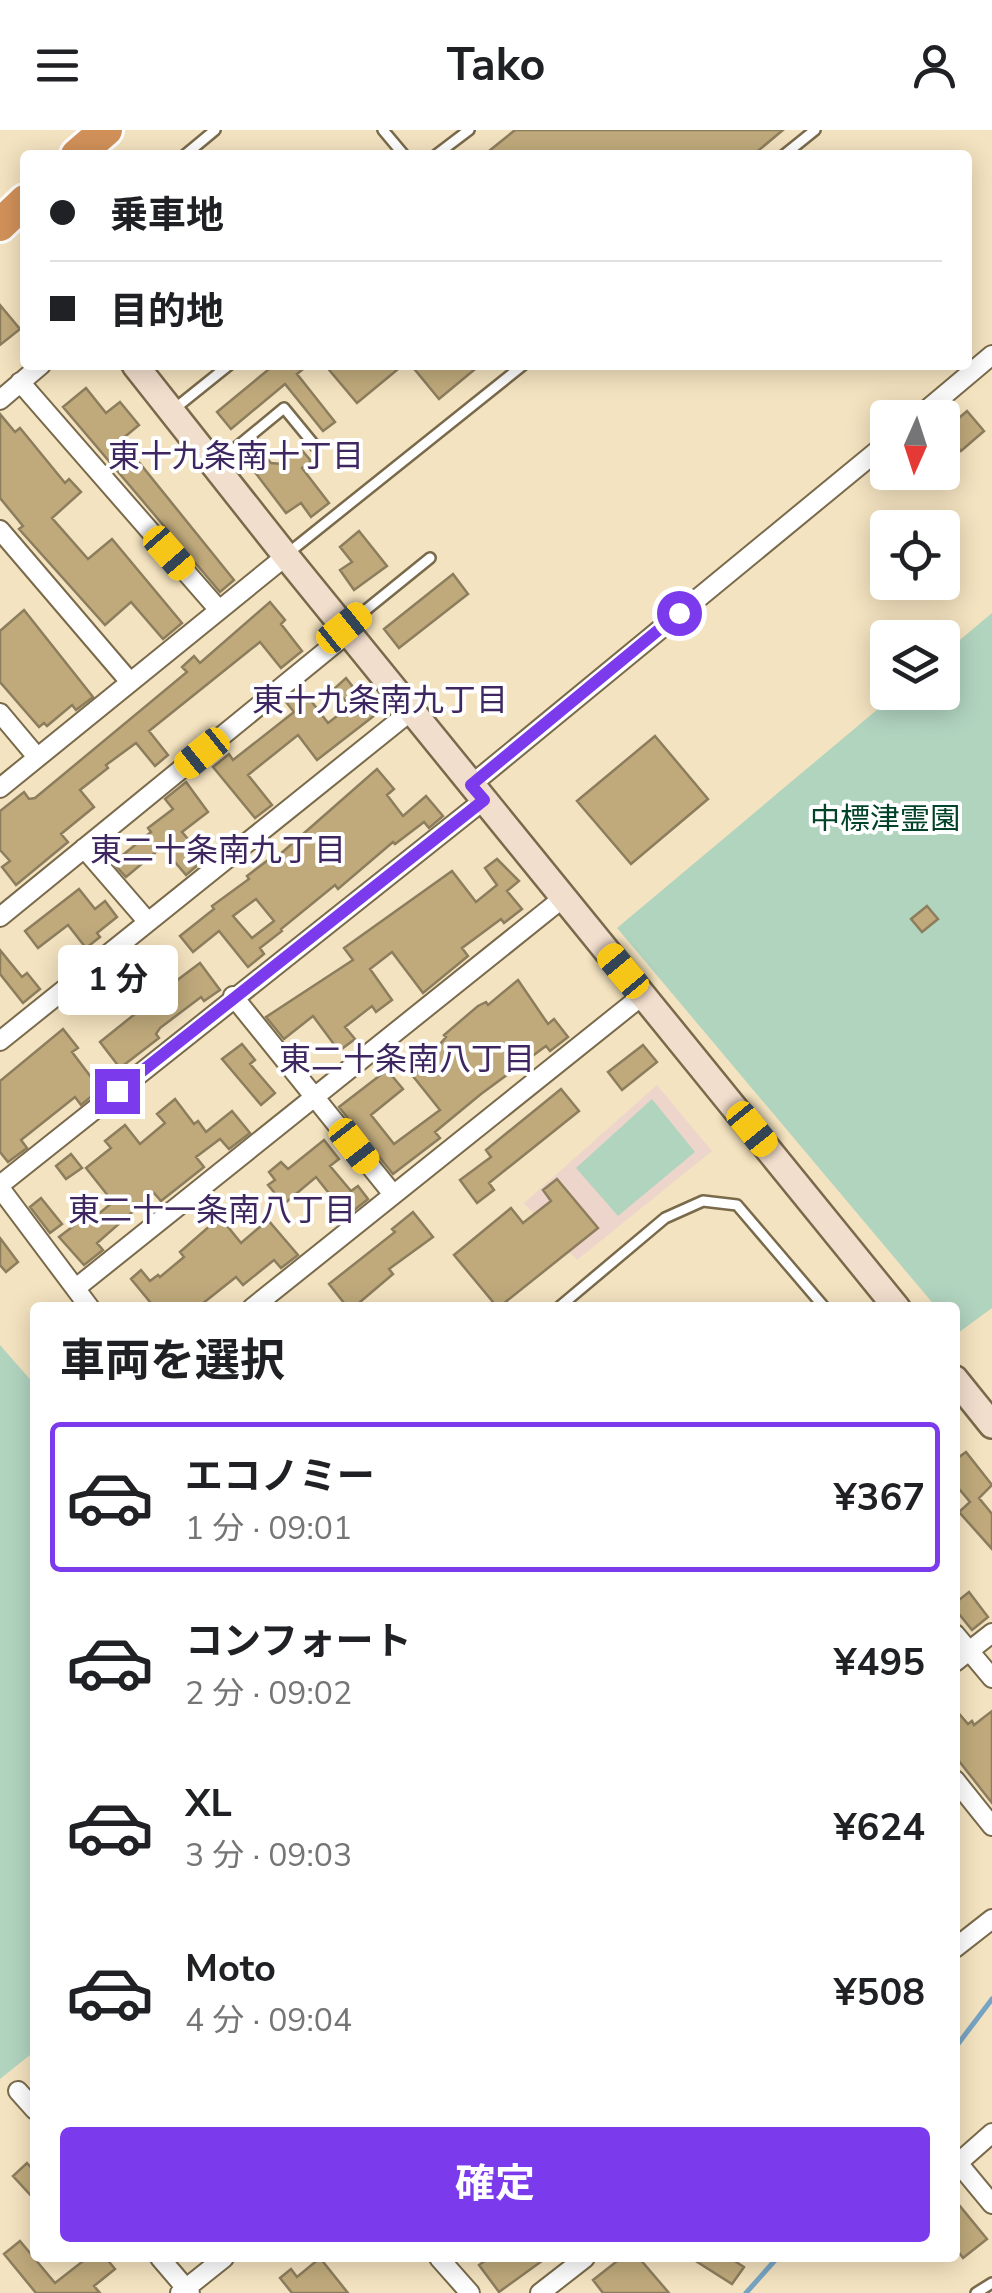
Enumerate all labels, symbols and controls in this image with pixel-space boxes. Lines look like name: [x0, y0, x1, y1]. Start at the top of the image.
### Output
text: Tako: [447, 35, 545, 96]
icon: menu: [30, 38, 85, 93]
icon: person: [907, 38, 962, 93]
text: 乗車地: [110, 190, 224, 241]
text: 目的地: [110, 286, 224, 337]
north arrow: [870, 400, 960, 490]
map controls: [870, 400, 960, 710]
district label: 東十九条南十丁目: [108, 435, 364, 478]
button: locate: [870, 510, 960, 600]
car: [138, 521, 200, 585]
route start: [657, 591, 702, 636]
car: [311, 597, 377, 659]
button: layers: [870, 620, 960, 710]
district label: 東十九条南九丁目: [252, 679, 508, 722]
car: [169, 722, 235, 784]
park label: 中標津霊園: [810, 799, 960, 840]
district label: 東二十条南九丁目: [90, 829, 346, 872]
car: [592, 938, 654, 1004]
callout: 1 分: [57, 946, 177, 1016]
text: 1 分: [88, 958, 148, 1001]
district label: 東二十条南八丁目: [279, 1038, 535, 1081]
route end: [95, 1069, 140, 1114]
car: [721, 1096, 783, 1162]
car: [324, 1113, 384, 1179]
district label: 東二十一条南八丁目: [68, 1189, 356, 1232]
text: 車両を選択: [60, 1331, 285, 1392]
text: エコノミー: [185, 1451, 375, 1502]
icon: car: [65, 1452, 155, 1542]
text: ¥367: [834, 1472, 925, 1523]
text: 1 分 · 09:01: [185, 1507, 352, 1550]
text: コンフォート: [185, 1616, 412, 1667]
icon: car: [65, 1617, 155, 1707]
text: ¥495: [834, 1637, 925, 1688]
text: 2 分 · 09:02: [185, 1672, 352, 1715]
text: XL: [185, 1778, 232, 1829]
icon: car: [65, 1782, 155, 1872]
text: ¥624: [834, 1802, 925, 1853]
text: 3 分 · 09:03: [185, 1834, 352, 1877]
text: Moto: [185, 1943, 276, 1994]
icon: car: [65, 1947, 155, 2037]
text: ¥508: [834, 1967, 925, 2018]
text: 4 分 · 09:04: [185, 1999, 352, 2042]
button: 確定: [60, 2127, 930, 2242]

